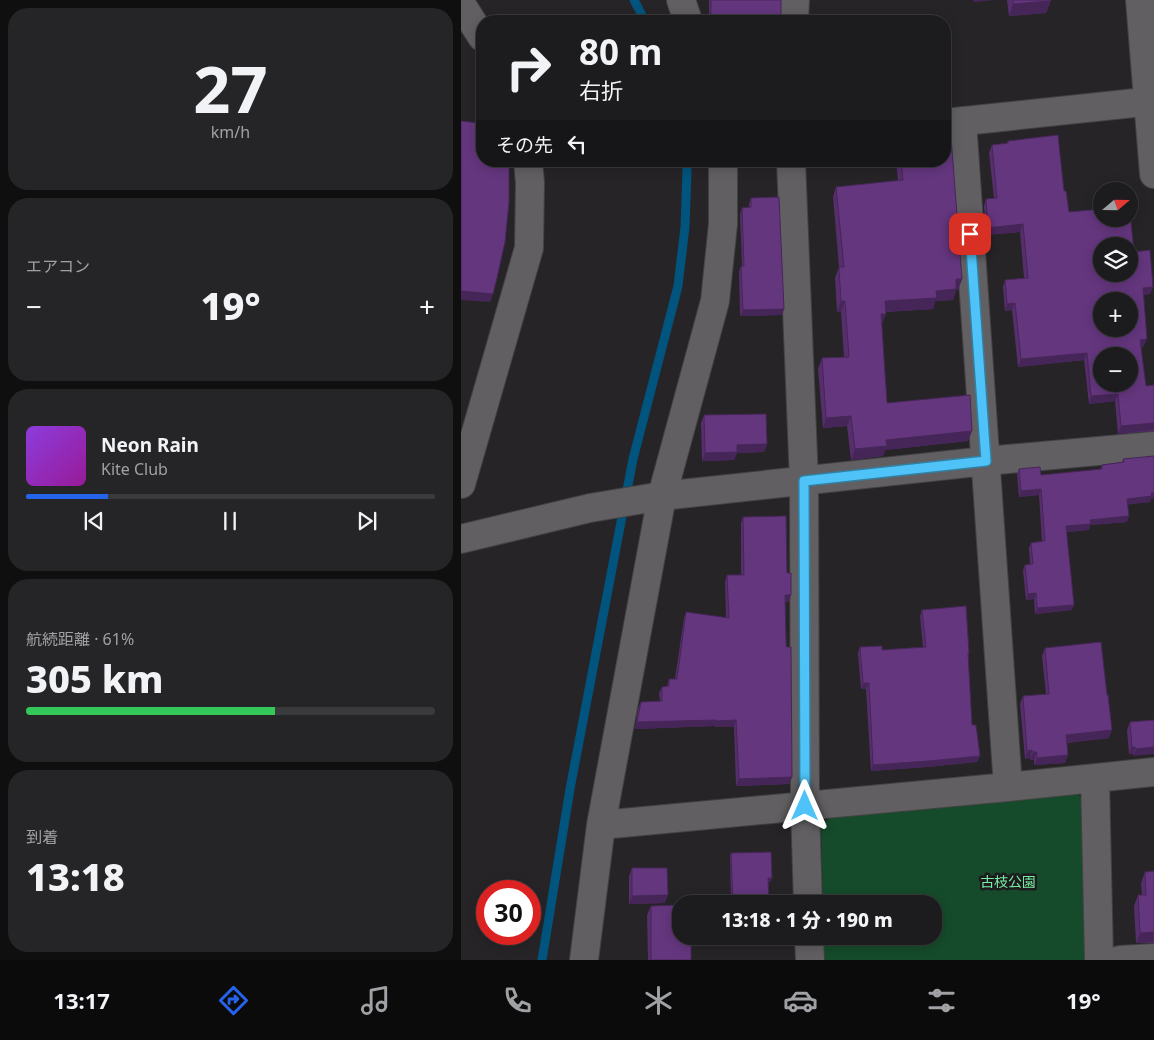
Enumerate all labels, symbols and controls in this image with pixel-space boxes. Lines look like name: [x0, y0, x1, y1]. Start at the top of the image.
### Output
text: 80 m: [579, 28, 662, 75]
icon: right: [496, 35, 561, 100]
text: 27: [193, 44, 268, 132]
text: 右折: [579, 75, 623, 105]
text: km/h: [211, 121, 250, 143]
icon: left: [563, 130, 591, 158]
text: その先: [496, 132, 553, 158]
north arrow: [1093, 182, 1139, 228]
map controls: [1093, 182, 1138, 392]
pin: [949, 213, 991, 255]
icon: arrive: [956, 220, 984, 248]
button: layers: [1093, 237, 1138, 282]
text: エアコン: [26, 255, 90, 277]
text: 19°: [200, 279, 261, 331]
text: −: [26, 287, 42, 325]
text: +: [419, 287, 435, 325]
button: +: [1093, 292, 1138, 337]
button: −: [1093, 347, 1138, 392]
text: Neon Rain: [101, 432, 199, 458]
text: Kite Club: [101, 458, 168, 480]
icon: previous: [80, 507, 108, 535]
icon: pause: [216, 507, 244, 535]
icon: next: [353, 507, 381, 535]
text: 航続距離 · 61%: [26, 628, 134, 650]
text: 305 km: [26, 652, 164, 704]
position arrow: [778, 779, 830, 831]
text: 到着: [26, 826, 58, 848]
text: 13:18: [26, 850, 125, 902]
park label: 古枝公園: [980, 872, 1036, 891]
speed limit sign: 30: [476, 880, 541, 945]
text: 13:18 · 1 分 · 190 m: [721, 907, 893, 933]
icon: directions: [216, 983, 251, 1018]
icon: music: [358, 983, 393, 1018]
icon: phone: [500, 983, 535, 1018]
icon: climate: [641, 983, 676, 1018]
icon: car: [783, 983, 818, 1018]
icon: filters: [924, 983, 959, 1018]
text: 13:17: [53, 985, 110, 1015]
text: 19°: [1066, 985, 1101, 1015]

